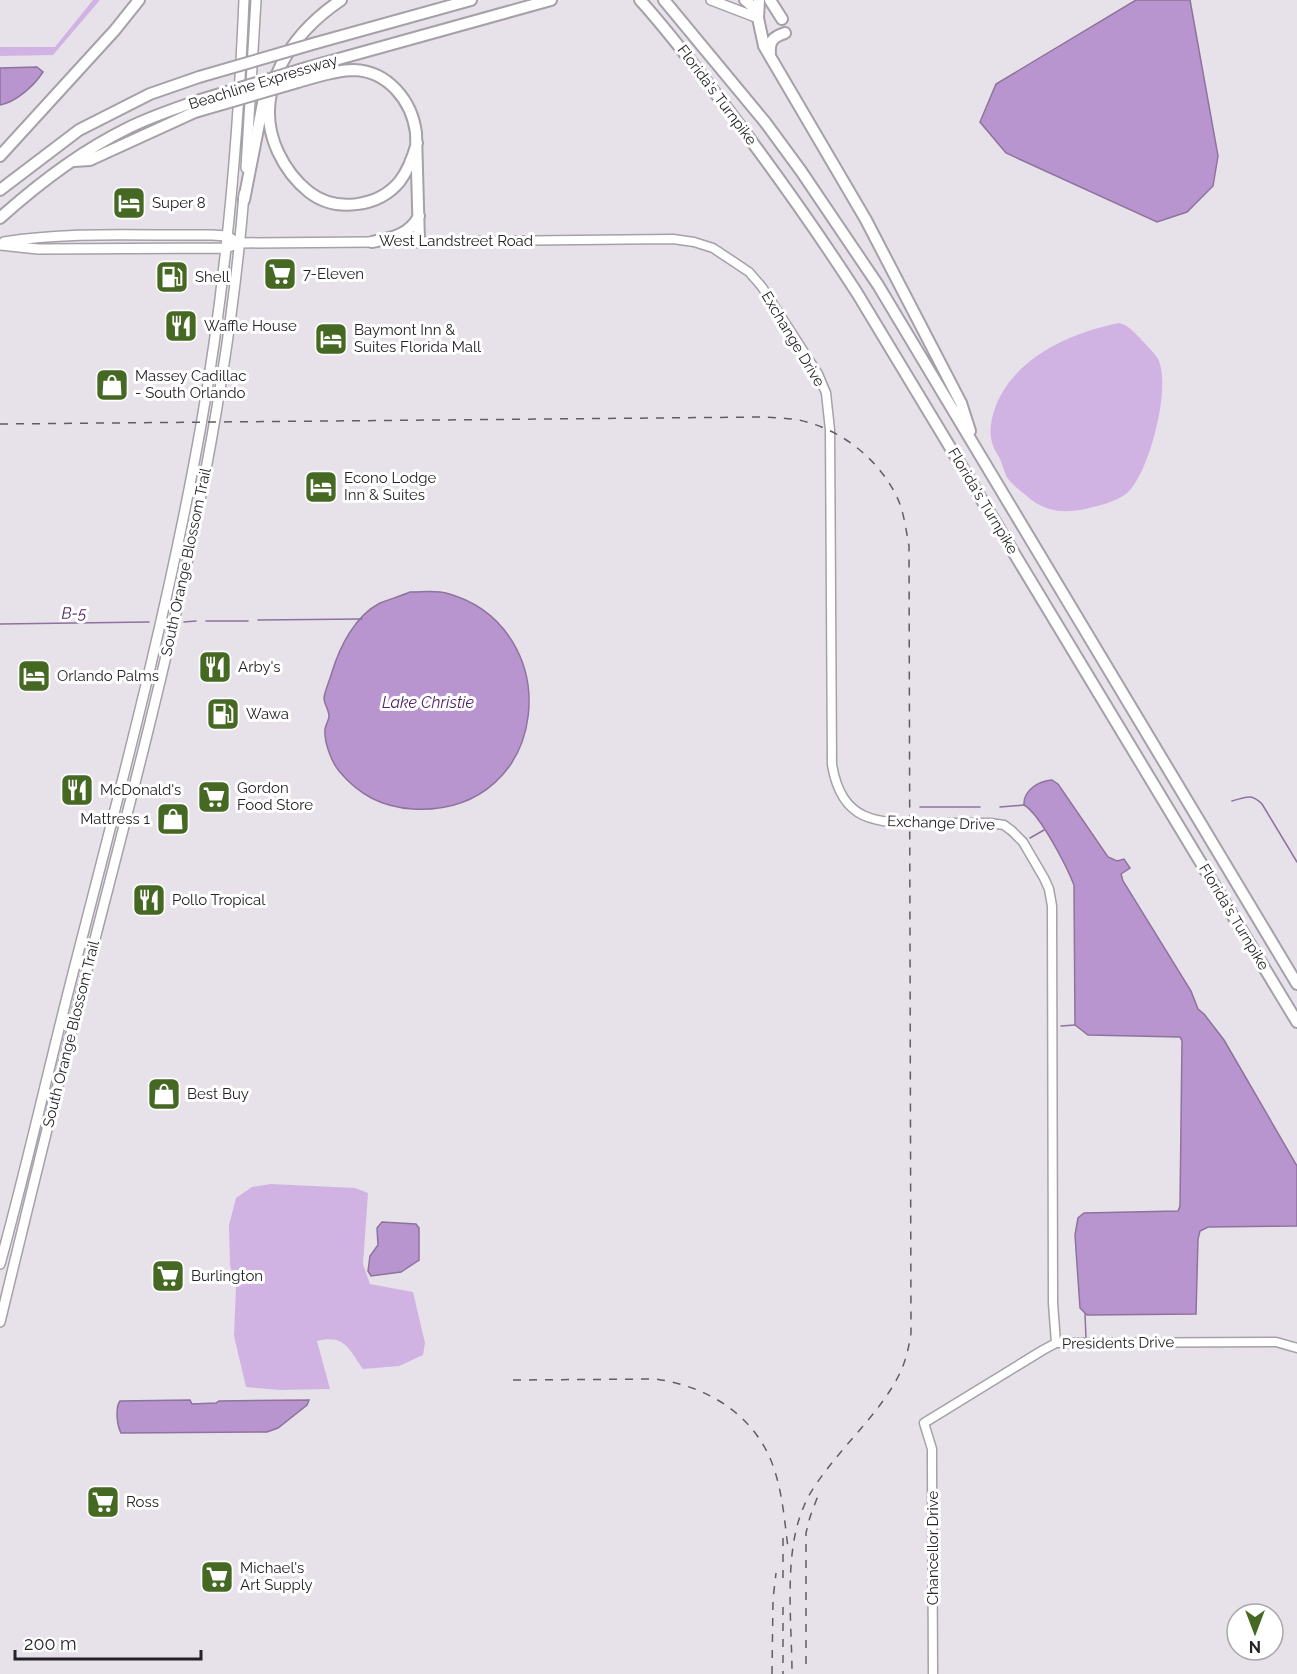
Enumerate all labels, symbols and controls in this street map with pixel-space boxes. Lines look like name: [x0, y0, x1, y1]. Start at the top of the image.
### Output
street label: Florida's Turnpike: [673, 41, 761, 149]
street label: Beachline Expressway: [186, 51, 340, 113]
hotel icon: Super 8: [111, 185, 147, 221]
place label: Super 8: [152, 194, 206, 212]
street label: West Landstreet Road: [379, 232, 533, 250]
supermarket icon: 7-Eleven: [262, 256, 298, 292]
fuel station icon: Shell: [154, 259, 190, 295]
place label: 7-Eleven: [303, 265, 364, 283]
place label: Shell: [195, 268, 231, 286]
street label: Exchange Drive: [757, 288, 829, 390]
restaurant icon: Waffle House: [163, 308, 199, 344]
place label: Waffle House: [204, 317, 297, 335]
hotel icon: Baymont Inn & Suites Florida Mall: [313, 321, 349, 357]
place label: Baymont Inn & Suites Florida Mall: [354, 321, 482, 356]
shop icon: Massey Cadillac - South Orlando: [94, 367, 130, 403]
place label: Massey Cadillac - South Orlando: [135, 367, 247, 402]
street label: Florida's Turnpike: [944, 445, 1022, 558]
street label: South Orange Blossom Trail: [157, 465, 215, 658]
hotel icon: Econo Lodge Inn & Suites: [303, 469, 339, 505]
place label: Econo Lodge Inn & Suites: [344, 469, 437, 504]
water label: B-5: [61, 603, 87, 623]
restaurant icon: Arby's: [197, 649, 233, 685]
hotel icon: Orlando Palms: [16, 658, 52, 694]
place label: Arby's: [238, 658, 281, 676]
place label: Orlando Palms: [57, 667, 159, 685]
water label: Lake Christie: [382, 693, 474, 712]
fuel station icon: Wawa: [205, 696, 241, 732]
place label: Wawa: [246, 705, 289, 723]
restaurant icon: McDonald's: [59, 772, 95, 808]
supermarket icon: Gordon Food Store: [196, 779, 232, 815]
place label: Gordon Food Store: [237, 779, 313, 814]
place label: McDonald's: [100, 781, 181, 799]
shop icon: Mattress 1: [155, 801, 191, 837]
place label: Mattress 1: [80, 810, 151, 828]
street label: Exchange Drive: [887, 812, 995, 834]
street label: Florida's Turnpike: [1195, 861, 1273, 974]
restaurant icon: Pollo Tropical: [131, 882, 167, 918]
place label: Pollo Tropical: [172, 891, 266, 909]
street label: South Orange Blossom Trail: [39, 938, 103, 1129]
shop icon: Best Buy: [146, 1076, 182, 1112]
place label: Best Buy: [187, 1085, 249, 1103]
supermarket icon: Burlington: [150, 1258, 186, 1294]
place label: Burlington: [191, 1267, 263, 1285]
street label: Presidents Drive: [1062, 1333, 1175, 1353]
supermarket icon: Ross: [85, 1484, 121, 1520]
street label: Chancellor Drive: [924, 1491, 942, 1605]
place label: Ross: [126, 1493, 159, 1511]
supermarket icon: Michael's Art Supply: [199, 1559, 235, 1595]
place label: Michael's Art Supply: [240, 1559, 313, 1594]
north arrow: [1225, 1602, 1285, 1662]
scale bar: [15, 1623, 201, 1661]
text: 200 m: [24, 1633, 77, 1654]
text: N: [1249, 1637, 1261, 1656]

